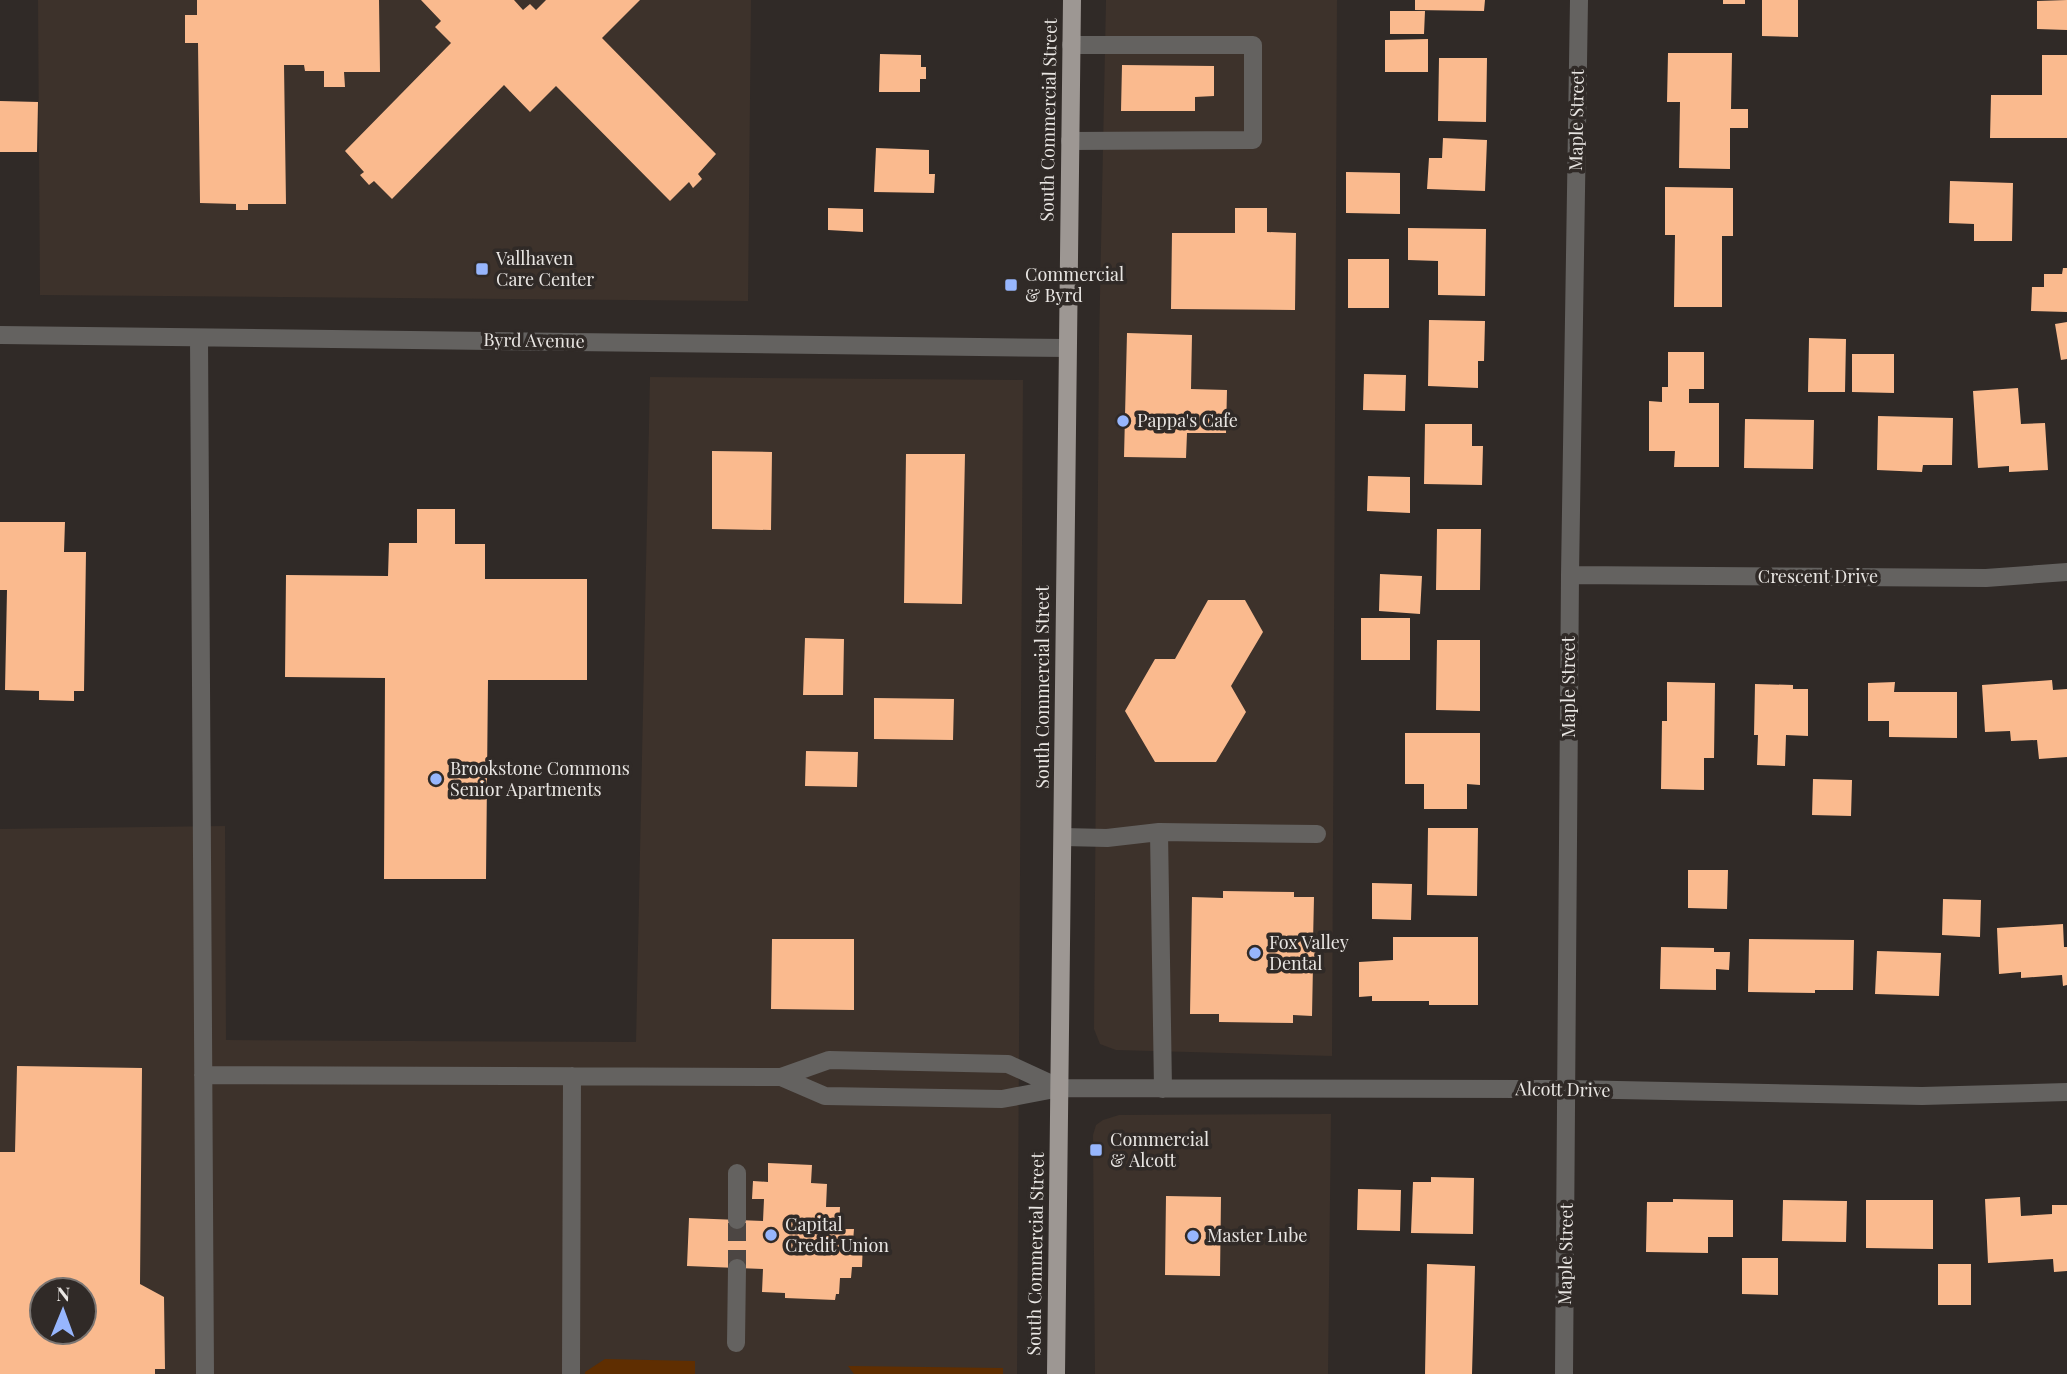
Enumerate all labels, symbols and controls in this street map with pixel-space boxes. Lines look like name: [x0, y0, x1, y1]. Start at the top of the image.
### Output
street label: South Commercial Street: [1034, 17, 1062, 222]
street label: Maple Street: [1563, 68, 1589, 171]
place label: Vallhaven Care Center: [495, 246, 594, 291]
marker: Vallhaven Care Center: [474, 261, 490, 277]
place label: Commercial & Byrd: [1025, 262, 1124, 307]
marker: Commercial & Byrd: [1003, 277, 1019, 293]
street label: Byrd Avenue: [483, 327, 585, 353]
place label: Pappa's Cafe: [1137, 408, 1238, 432]
marker: Pappa's Cafe: [1115, 413, 1131, 429]
street label: Crescent Drive: [1758, 564, 1878, 588]
street label: South Commercial Street: [1030, 585, 1054, 789]
street label: Maple Street: [1556, 635, 1580, 738]
place label: Brookstone Commons Senior Apartments: [450, 756, 630, 801]
marker: Brookstone Commons Senior Apartments: [428, 771, 444, 787]
place label: Fox Valley Dental: [1269, 930, 1349, 975]
marker: Fox Valley Dental: [1247, 945, 1263, 961]
street label: Alcott Drive: [1514, 1076, 1611, 1102]
place label: Commercial & Alcott: [1110, 1127, 1209, 1172]
marker: Commercial & Alcott: [1088, 1142, 1104, 1158]
street label: South Commercial Street: [1021, 1151, 1049, 1356]
street label: Maple Street: [1552, 1202, 1578, 1305]
place label: Capital Credit Union: [785, 1212, 889, 1257]
place label: Master Lube: [1207, 1223, 1307, 1247]
marker: Capital Credit Union: [763, 1227, 779, 1243]
marker: Master Lube: [1185, 1228, 1201, 1244]
north arrow: [28, 1276, 98, 1346]
text: N: [56, 1280, 71, 1306]

